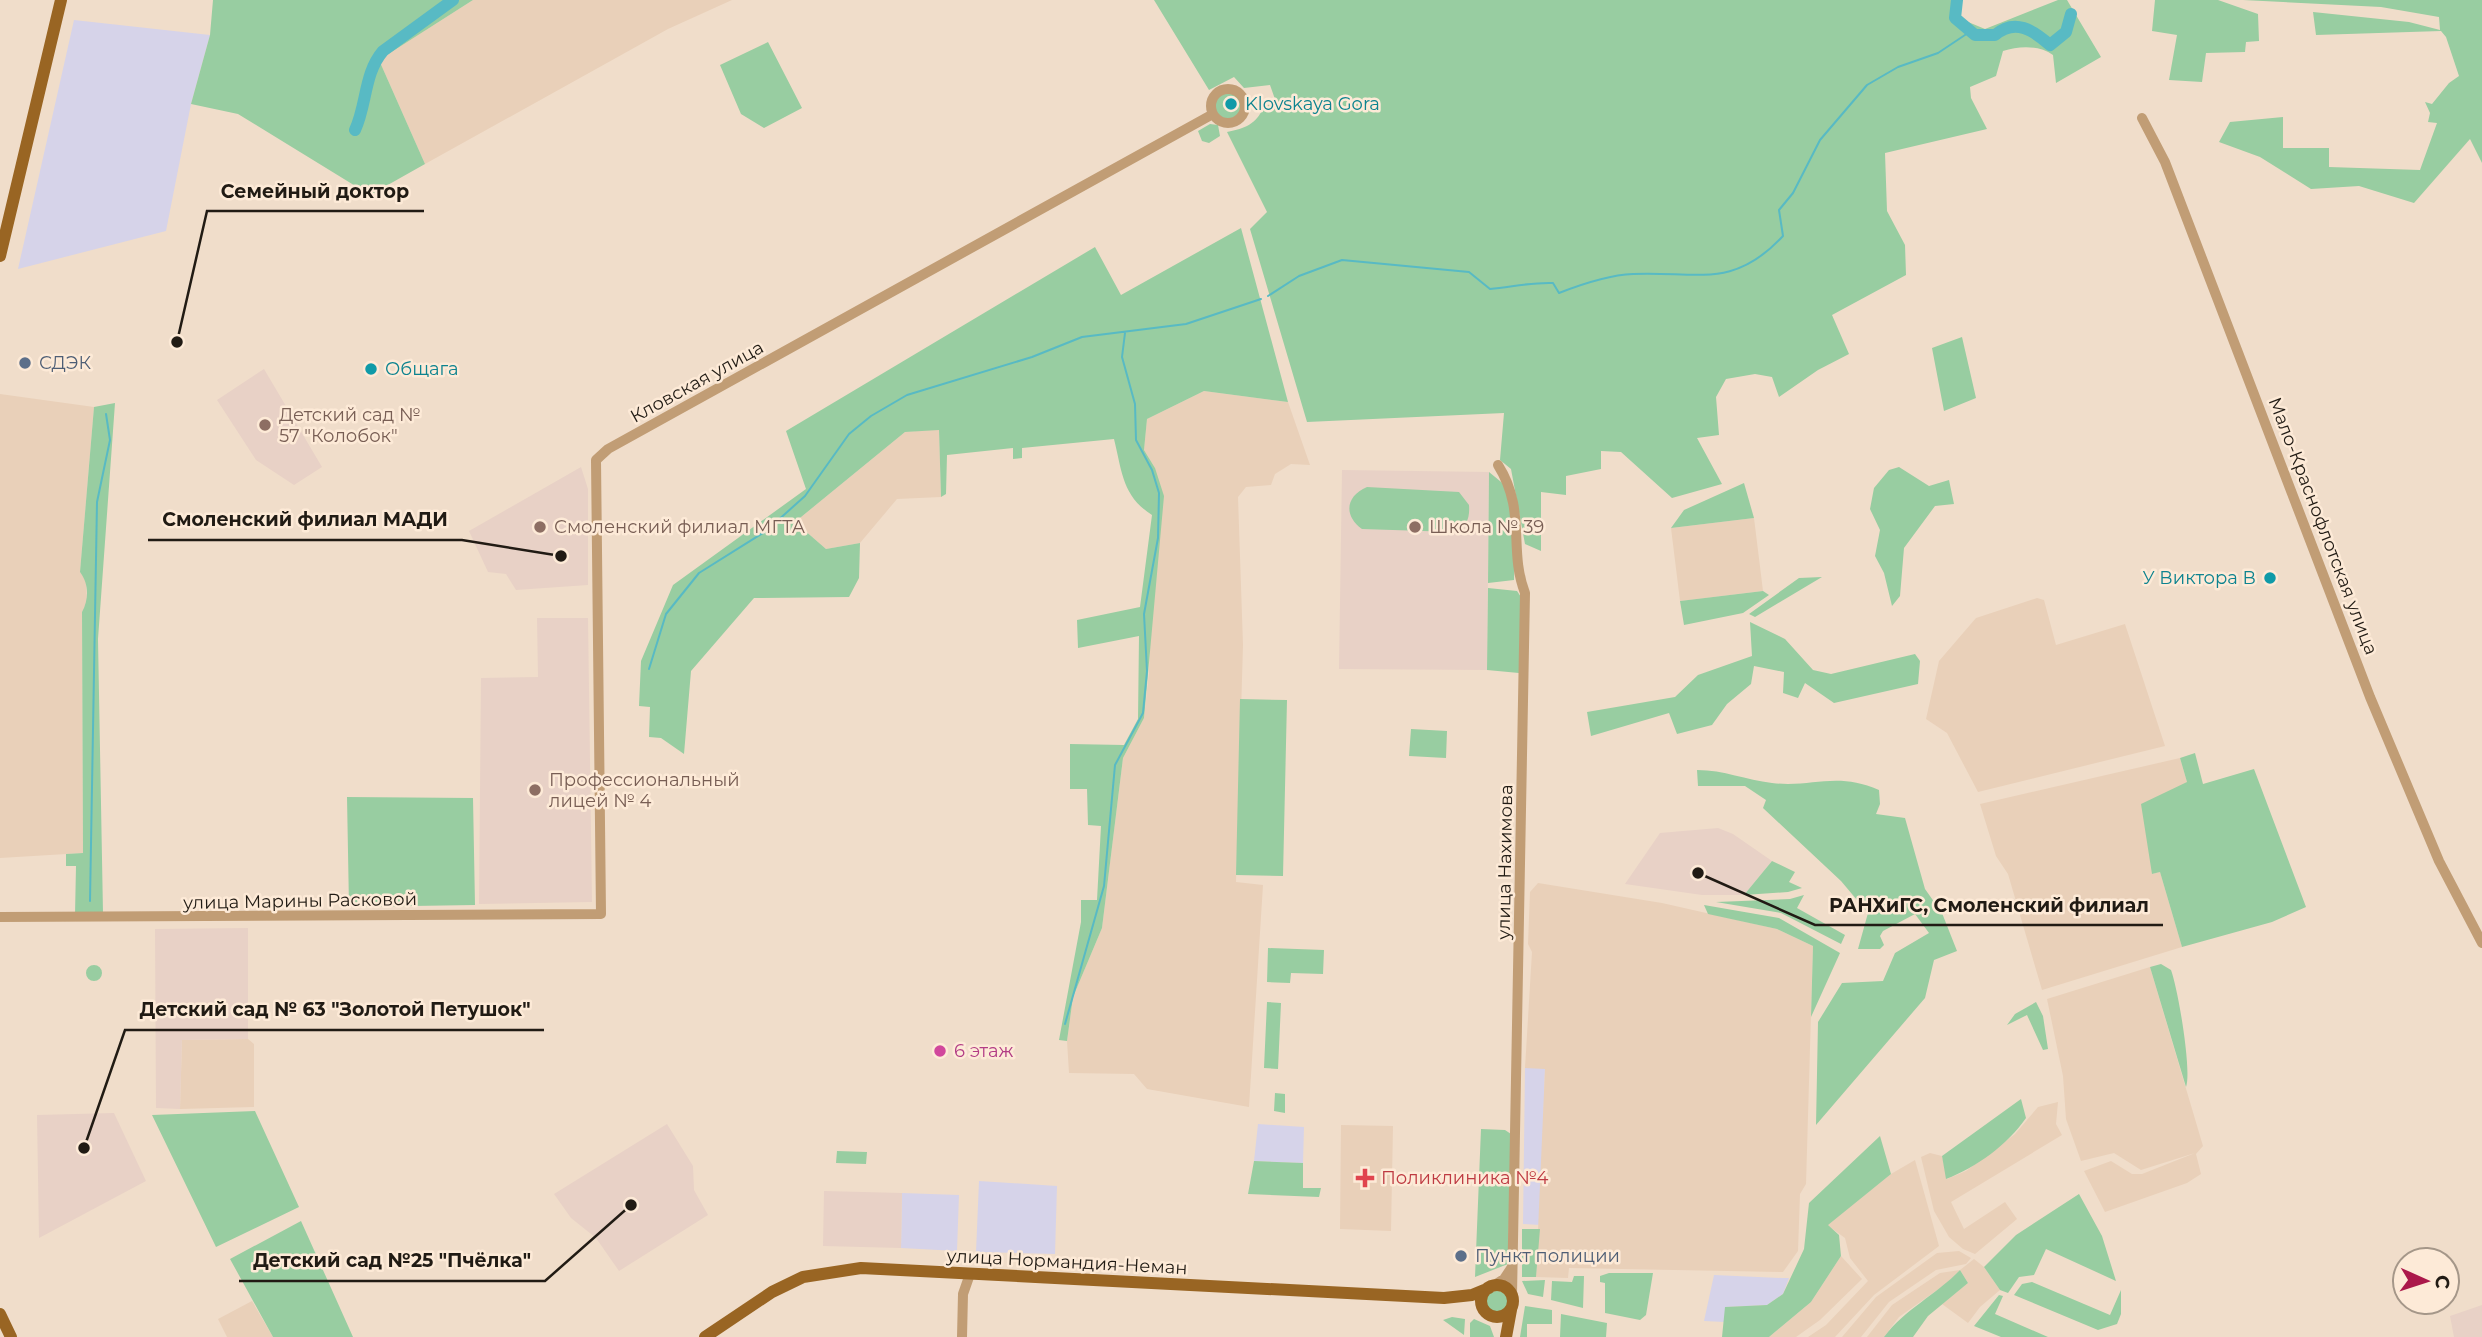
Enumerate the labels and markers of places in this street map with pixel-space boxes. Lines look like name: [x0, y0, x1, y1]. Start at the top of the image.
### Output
place label: Klovskaya Gora: [1245, 93, 1380, 115]
marker: Klovskaya Gora: [1223, 96, 1239, 112]
callout: Семейный доктор: [207, 171, 424, 211]
place label: СДЭК: [39, 352, 92, 374]
marker: СДЭК: [17, 355, 33, 371]
place label: Общага: [385, 358, 458, 380]
marker: Общага: [363, 361, 379, 377]
place label: Детский сад № 57 "Колобок": [279, 404, 421, 447]
marker: Детский сад № 57 "Колобок": [257, 417, 273, 433]
callout: Смоленский филиал МАДИ: [148, 500, 462, 540]
place label: Смоленский филиал МГТА: [554, 516, 806, 538]
place label: Школа № 39: [1429, 516, 1544, 538]
marker: Смоленский филиал МГТА: [532, 519, 548, 535]
marker: Школа № 39: [1407, 519, 1423, 535]
place label: У Виктора В: [2142, 567, 2256, 589]
marker: У Виктора В: [2262, 570, 2278, 586]
place label: Профессиональный лицей № 4: [549, 769, 740, 812]
marker: Профессиональный лицей № 4: [527, 782, 543, 798]
callout: РАНХиГС, Смоленский филиал: [1815, 885, 2163, 925]
callout: Детский сад № 63 "Золотой Петушок": [125, 990, 544, 1030]
place label: 6 этаж: [954, 1040, 1014, 1062]
marker: 6 этаж: [932, 1043, 948, 1059]
place label: Поликлиника №4: [1381, 1167, 1549, 1189]
marker: Поликлиника №4: [1355, 1168, 1375, 1188]
callout: Детский сад №25 "Пчёлка": [239, 1241, 545, 1281]
place label: Пункт полиции: [1475, 1245, 1620, 1267]
marker: Пункт полиции: [1453, 1248, 1469, 1264]

